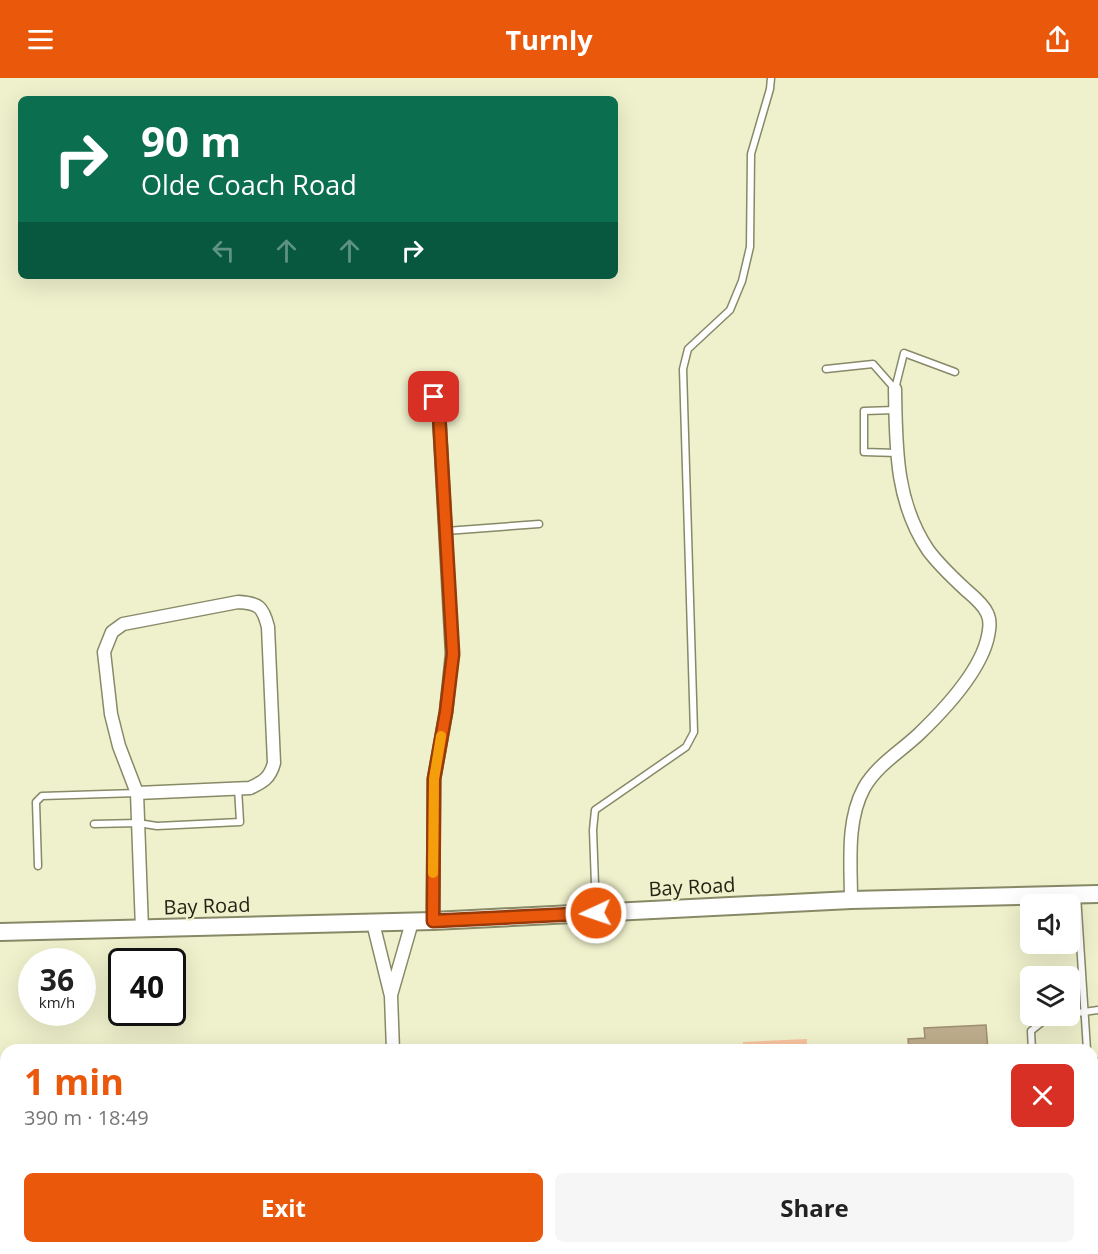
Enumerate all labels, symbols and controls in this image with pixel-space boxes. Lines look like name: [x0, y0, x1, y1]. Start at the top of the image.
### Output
text: Turnly: [506, 21, 593, 58]
icon: menu: [24, 23, 57, 56]
icon: share: [1041, 23, 1074, 56]
text: 90 m: [141, 112, 241, 169]
icon: right: [42, 120, 120, 198]
text: Olde Coach Road: [141, 166, 357, 203]
icon: left: [207, 234, 240, 267]
icon: ahead: [270, 234, 303, 267]
icon: ahead: [333, 234, 366, 267]
icon: right: [396, 234, 429, 267]
pin: [408, 371, 459, 422]
icon: arrive: [417, 380, 450, 413]
street label: Bay Road: [648, 871, 736, 902]
position arrow: [564, 881, 628, 945]
street label: Bay Road: [163, 890, 251, 921]
map controls: [1020, 894, 1080, 1026]
button: sound: [1020, 894, 1080, 954]
speed limit sign: 40: [108, 948, 186, 1026]
text: 36: [40, 959, 74, 1000]
button: layers: [1020, 966, 1080, 1026]
text: km/h: [39, 992, 75, 1012]
text: 1 min: [24, 1057, 124, 1106]
button: close: [1011, 1064, 1074, 1127]
text: 390 m · 18:49: [24, 1104, 149, 1131]
button: Exit: [24, 1173, 543, 1242]
button: Share: [555, 1173, 1074, 1242]

